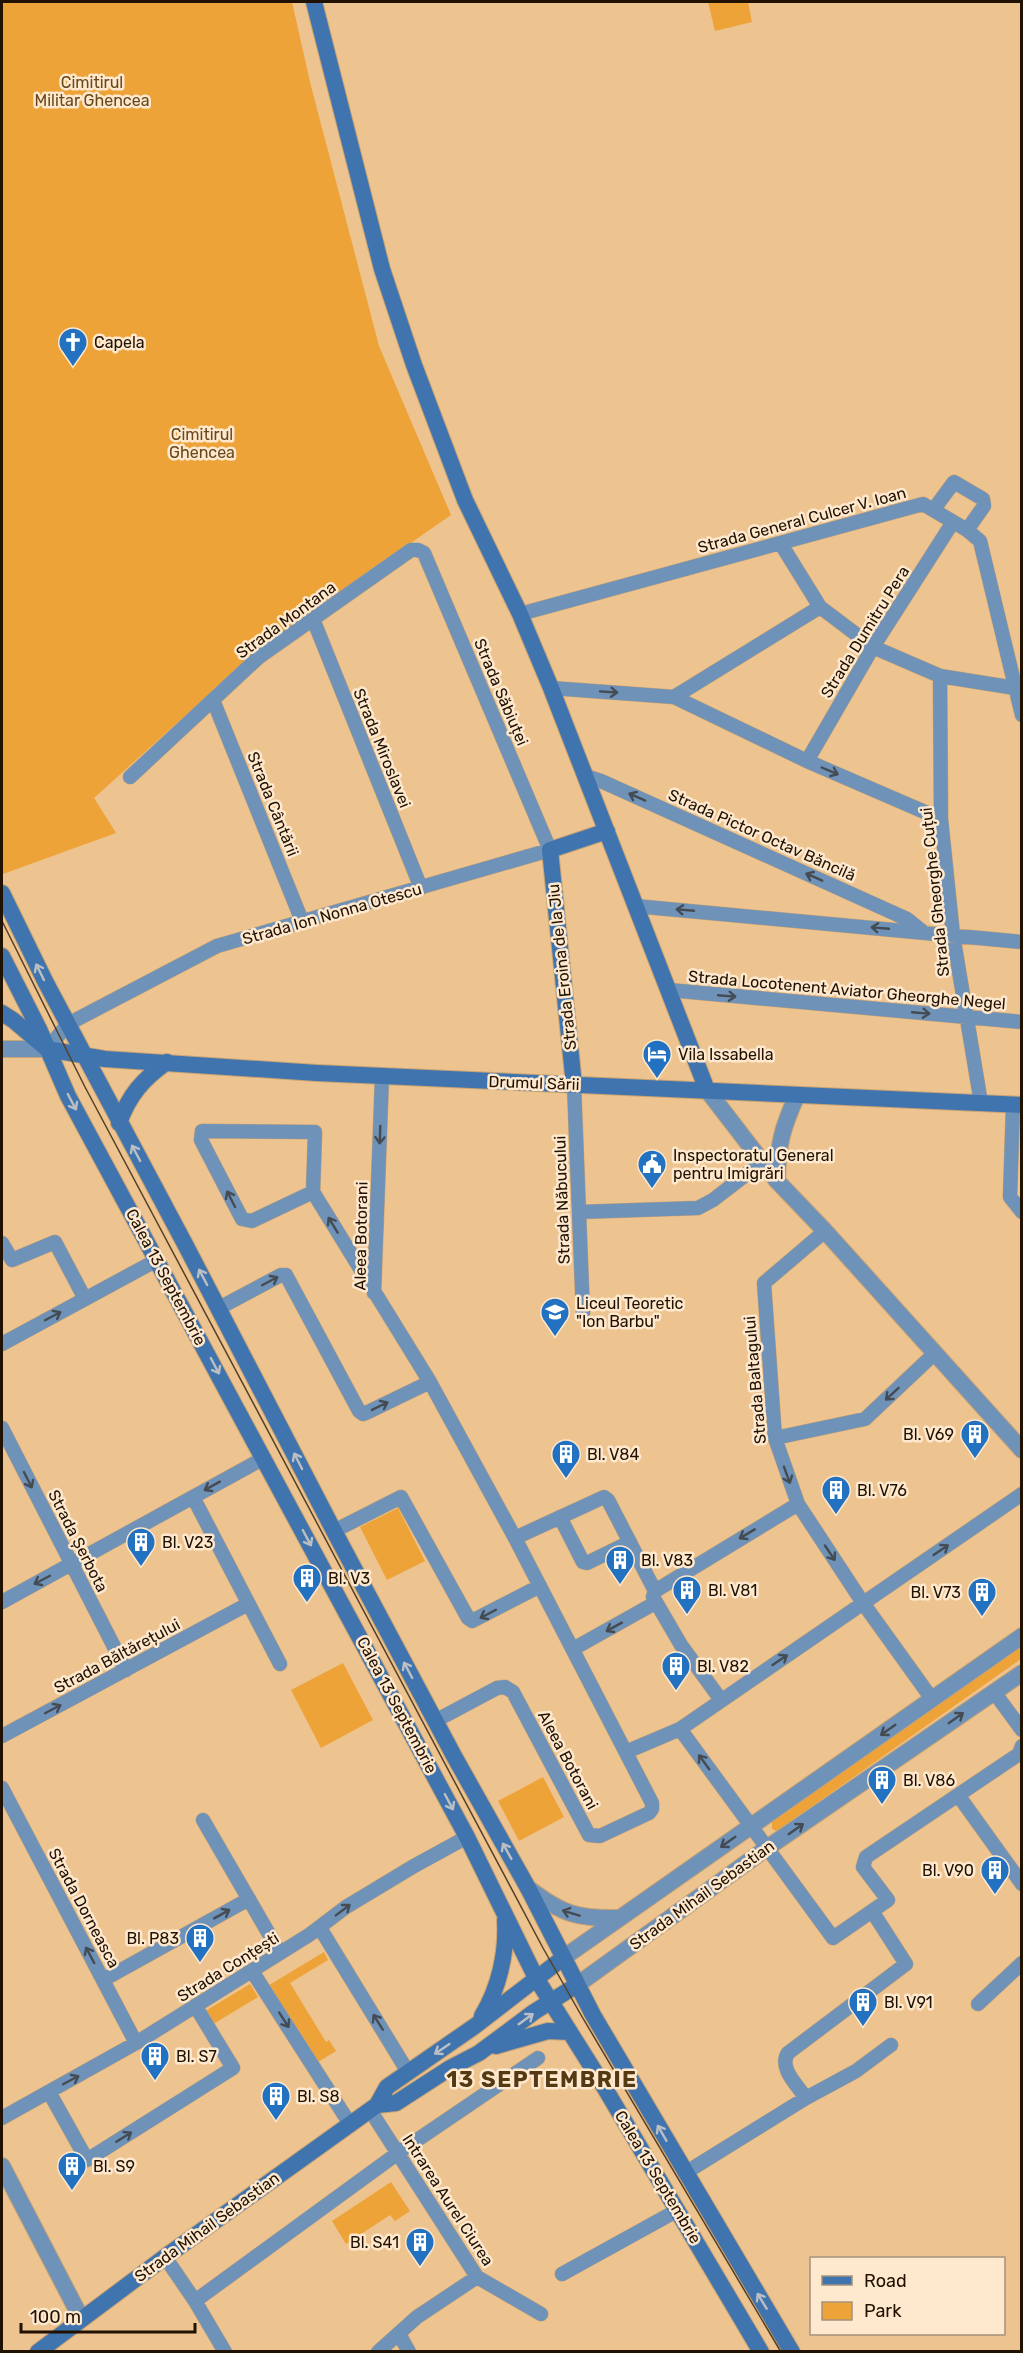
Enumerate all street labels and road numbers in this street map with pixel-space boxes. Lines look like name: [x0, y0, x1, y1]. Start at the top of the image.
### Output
street label: Strada General Culcer V. Ioan: [696, 483, 908, 557]
street label: Strada Dumitru Pera: [817, 563, 913, 701]
street label: Strada Montana: [233, 578, 339, 662]
street label: Strada Săbiuței: [470, 636, 532, 748]
street label: Strada Miroslavei: [349, 686, 415, 810]
street label: Strada Cântării: [243, 749, 303, 859]
street label: Strada Pictor Octav Băncilă: [665, 785, 859, 885]
street label: Strada Gheorghe Cuțui: [917, 806, 953, 978]
street label: Strada Ion Nonna Otescu: [240, 879, 424, 949]
street label: Strada Eroina de la Jiu: [544, 883, 580, 1051]
street label: Strada Locotenent Aviator Gheorghe Negel: [687, 967, 1007, 1013]
street label: Drumul Sării: [488, 1072, 580, 1094]
street label: Strada Năbucului: [550, 1136, 574, 1264]
street label: Aleea Botorani: [351, 1181, 371, 1291]
street label: Calea 13 Septembrie: [122, 1206, 210, 1348]
street label: Strada Baltagului: [740, 1315, 770, 1445]
street label: Strada Șerbota: [44, 1487, 112, 1595]
street label: Strada Băltărețului: [51, 1615, 183, 1697]
street label: Calea 13 Septembrie: [353, 1634, 441, 1776]
street label: Aleea Botorani: [534, 1707, 602, 1813]
street label: Strada Mihail Sebastian: [626, 1836, 778, 1954]
street label: Strada Dorneasca: [44, 1845, 124, 1971]
street label: Strada Conțești: [174, 1928, 282, 2006]
street label: Calea 13 Septembrie: [611, 2107, 705, 2247]
street label: Intrarea Aurel Ciurea: [398, 2131, 498, 2269]
street label: Strada Mihail Sebastian: [131, 2168, 283, 2286]

